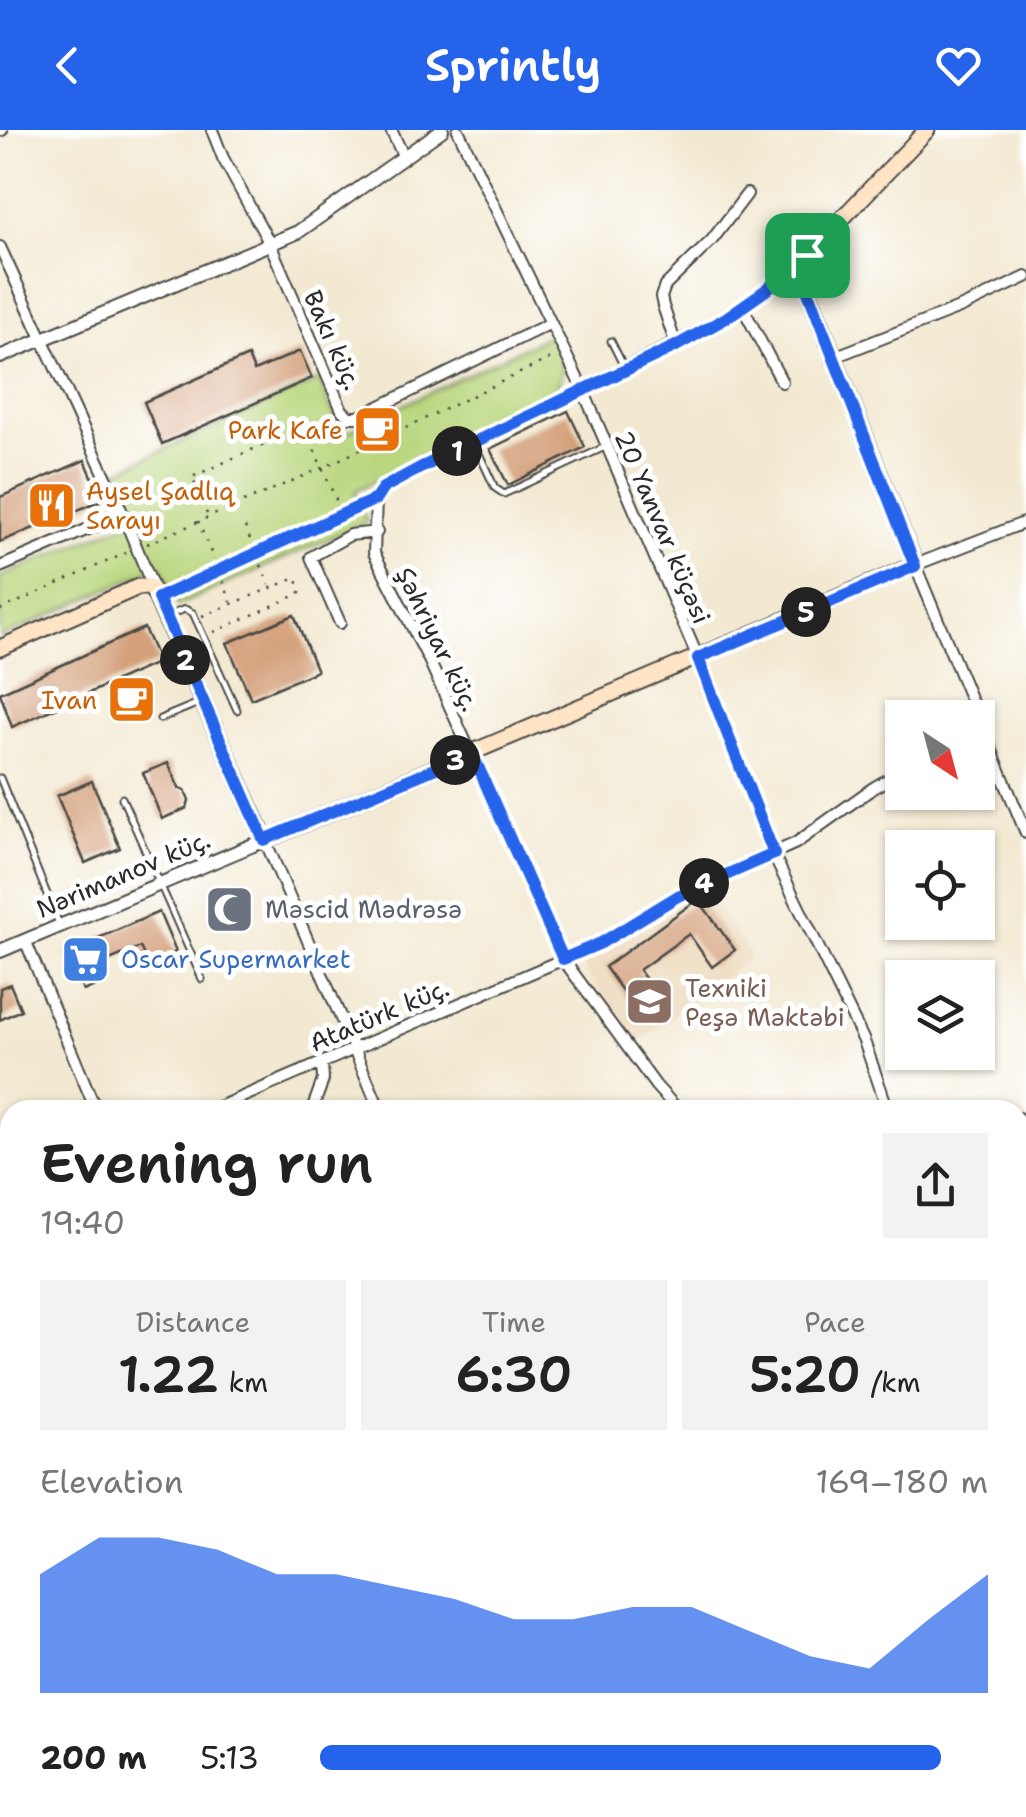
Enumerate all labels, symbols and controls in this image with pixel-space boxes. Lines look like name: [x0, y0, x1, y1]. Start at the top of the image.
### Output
text: Sprintly: [425, 35, 601, 95]
icon: back: [40, 38, 95, 93]
icon: heart: [931, 38, 986, 93]
pin: [765, 213, 850, 298]
icon: arrive: [780, 228, 835, 283]
street label: Bakı küç.: [296, 285, 370, 395]
cafe icon: Park Kafe: [352, 404, 404, 456]
place label: Park Kafe: [228, 413, 343, 447]
street label: 20 Yanvar küçəsi: [607, 425, 719, 629]
pin: 1: [432, 426, 482, 476]
text: 1: [451, 432, 463, 470]
place label: Aysel Şadlıq Sarayı: [86, 474, 236, 537]
restaurant icon: Aysel Şadlıq Sarayı: [25, 479, 77, 531]
street label: Şəhriyar küç.: [388, 561, 488, 717]
pin: 5: [781, 587, 831, 637]
text: 5: [797, 593, 815, 631]
pin: 2: [160, 635, 210, 685]
text: 2: [175, 641, 195, 679]
cafe icon: Ivan: [106, 674, 158, 726]
place label: Ivan: [41, 683, 97, 717]
north arrow: [885, 700, 995, 810]
map controls: [885, 700, 995, 1070]
pin: 3: [430, 735, 480, 785]
text: 3: [445, 741, 465, 779]
street label: Nərimanov küç.: [31, 822, 215, 926]
button: locate: [885, 830, 995, 940]
pin: 4: [679, 858, 729, 908]
text: 4: [694, 864, 714, 902]
mosque icon: Məscid Mədrəsə: [204, 883, 256, 935]
place label: Məscid Mədrəsə: [265, 892, 462, 926]
supermarket icon: Oscar Supermarket: [60, 933, 112, 985]
place label: Oscar Supermarket: [121, 942, 351, 976]
button: layers: [885, 960, 995, 1070]
street label: Atatürk küç.: [304, 970, 454, 1060]
place label: Texniki Peşə Məktəbi: [685, 971, 845, 1034]
school or university icon: Texniki Peşə Məktəbi: [624, 976, 676, 1028]
text: Evening run: [40, 1126, 373, 1200]
button: share: [883, 1133, 988, 1238]
text: 19:40: [40, 1201, 125, 1244]
text: Distance: [136, 1303, 250, 1341]
text: Time: [482, 1303, 546, 1341]
text: Pace: [804, 1303, 866, 1341]
text: 1.22: [118, 1341, 219, 1408]
text: 6:30: [456, 1341, 572, 1408]
text: 5:20: [749, 1341, 861, 1408]
text: km: [219, 1363, 268, 1401]
text: /km: [861, 1363, 921, 1401]
text: Elevation: [40, 1460, 183, 1503]
text: 169–180 m: [815, 1460, 988, 1503]
text: 200 m: [40, 1736, 147, 1779]
text: 5:13: [200, 1736, 259, 1779]

